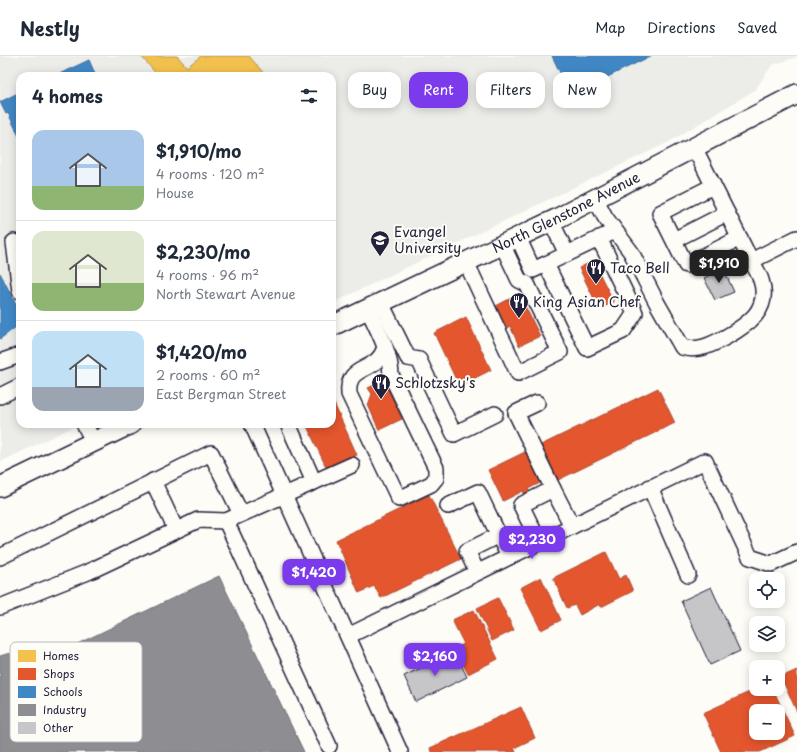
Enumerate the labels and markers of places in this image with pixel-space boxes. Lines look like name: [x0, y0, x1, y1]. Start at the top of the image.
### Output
place label: Evangel University: [394, 221, 461, 258]
school or university icon: Evangel University: [369, 229, 391, 257]
pin: $1,910: [686, 250, 752, 284]
restaurant icon: Taco Bell: [585, 257, 607, 285]
place label: Taco Bell: [610, 257, 670, 278]
restaurant icon: King Asian Chef: [508, 291, 530, 319]
place label: King Asian Chef: [533, 291, 642, 312]
restaurant icon: Schlotzsky's: [370, 372, 392, 400]
place label: Schlotzsky's: [395, 372, 475, 393]
pin: $2,230: [499, 526, 565, 560]
pin: $1,420: [281, 559, 347, 593]
pin: $2,160: [402, 643, 468, 677]

